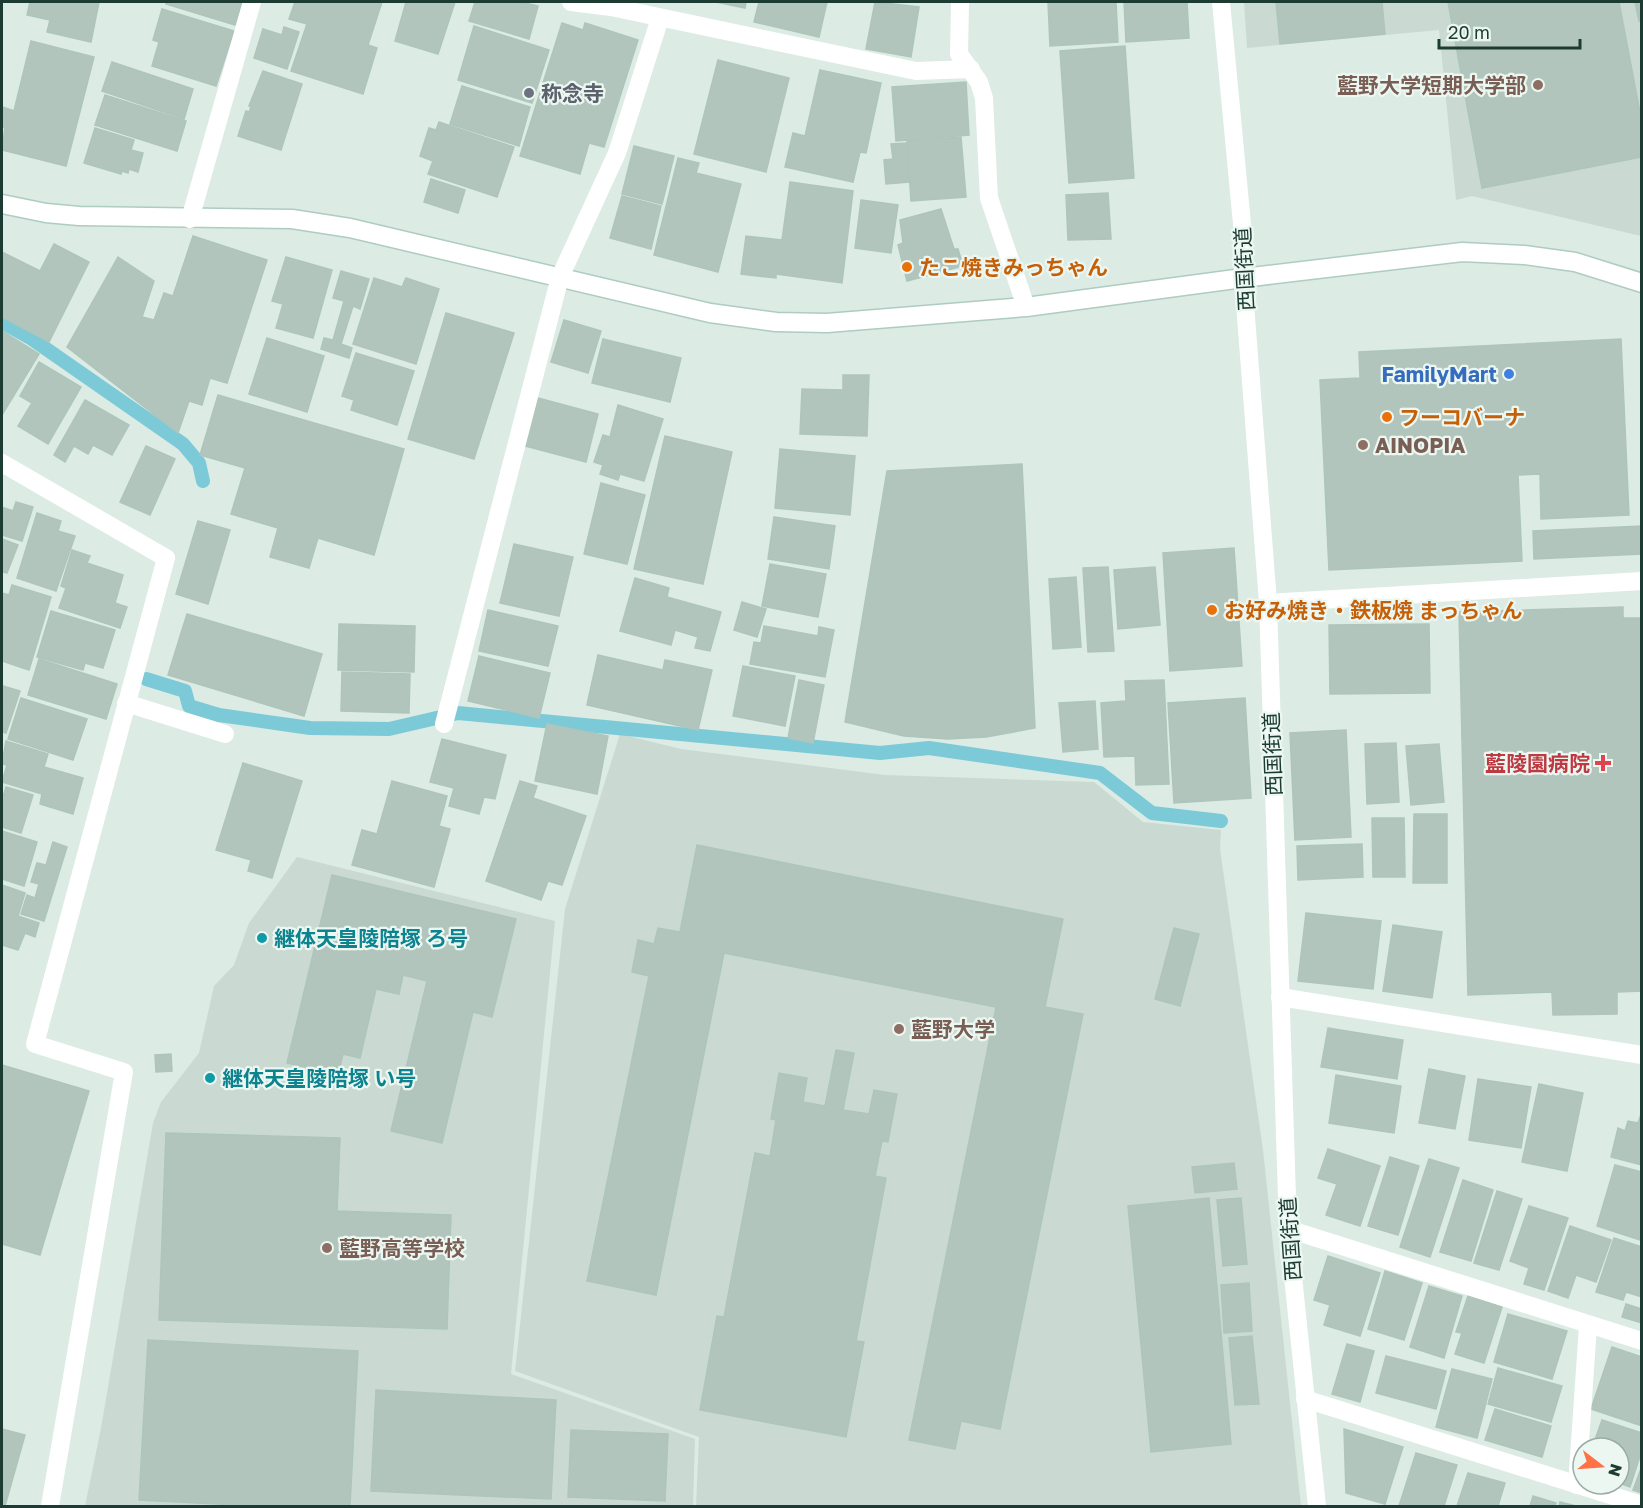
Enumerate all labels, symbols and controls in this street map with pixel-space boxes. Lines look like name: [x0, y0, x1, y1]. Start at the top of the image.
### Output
scale bar: [1439, 12, 1580, 50]
text: 20 m: [1448, 21, 1490, 43]
place label: 藍野大学短期大学部: [1337, 72, 1526, 98]
marker: 藍野大学短期大学部: [1531, 78, 1545, 92]
place label: 称念寺: [541, 80, 604, 106]
marker: 称念寺: [522, 86, 536, 100]
street label: 西国街道: [1229, 226, 1259, 312]
place label: たこ焼きみっちゃん: [919, 254, 1108, 280]
marker: たこ焼きみっちゃん: [900, 260, 914, 274]
place label: FamilyMart: [1382, 361, 1497, 387]
marker: FamilyMart: [1502, 367, 1516, 381]
place label: フーコバーナ: [1399, 404, 1525, 430]
marker: フーコバーナ: [1380, 410, 1394, 424]
place label: AINOPIA: [1375, 432, 1465, 458]
marker: AINOPIA: [1356, 438, 1370, 452]
place label: お好み焼き・鉄板焼 まっちゃん: [1224, 597, 1522, 623]
marker: お好み焼き・鉄板焼 まっちゃん: [1205, 603, 1219, 617]
street label: 西国街道: [1258, 712, 1286, 796]
place label: 藍陵園病院: [1485, 750, 1590, 776]
marker: 藍陵園病院: [1594, 754, 1612, 772]
place label: 継体天皇陵陪塚 ろ号: [274, 925, 468, 951]
marker: 継体天皇陵陪塚 ろ号: [255, 931, 269, 945]
place label: 藍野大学: [911, 1016, 995, 1042]
marker: 藍野大学: [892, 1022, 906, 1036]
place label: 継体天皇陵陪塚 い号: [222, 1065, 416, 1091]
marker: 継体天皇陵陪塚 い号: [203, 1071, 217, 1085]
street label: 西国街道: [1274, 1196, 1306, 1282]
place label: 藍野高等学校: [339, 1235, 465, 1261]
marker: 藍野高等学校: [320, 1241, 334, 1255]
north arrow: [1571, 1436, 1631, 1496]
text: N: [1604, 1462, 1627, 1479]

